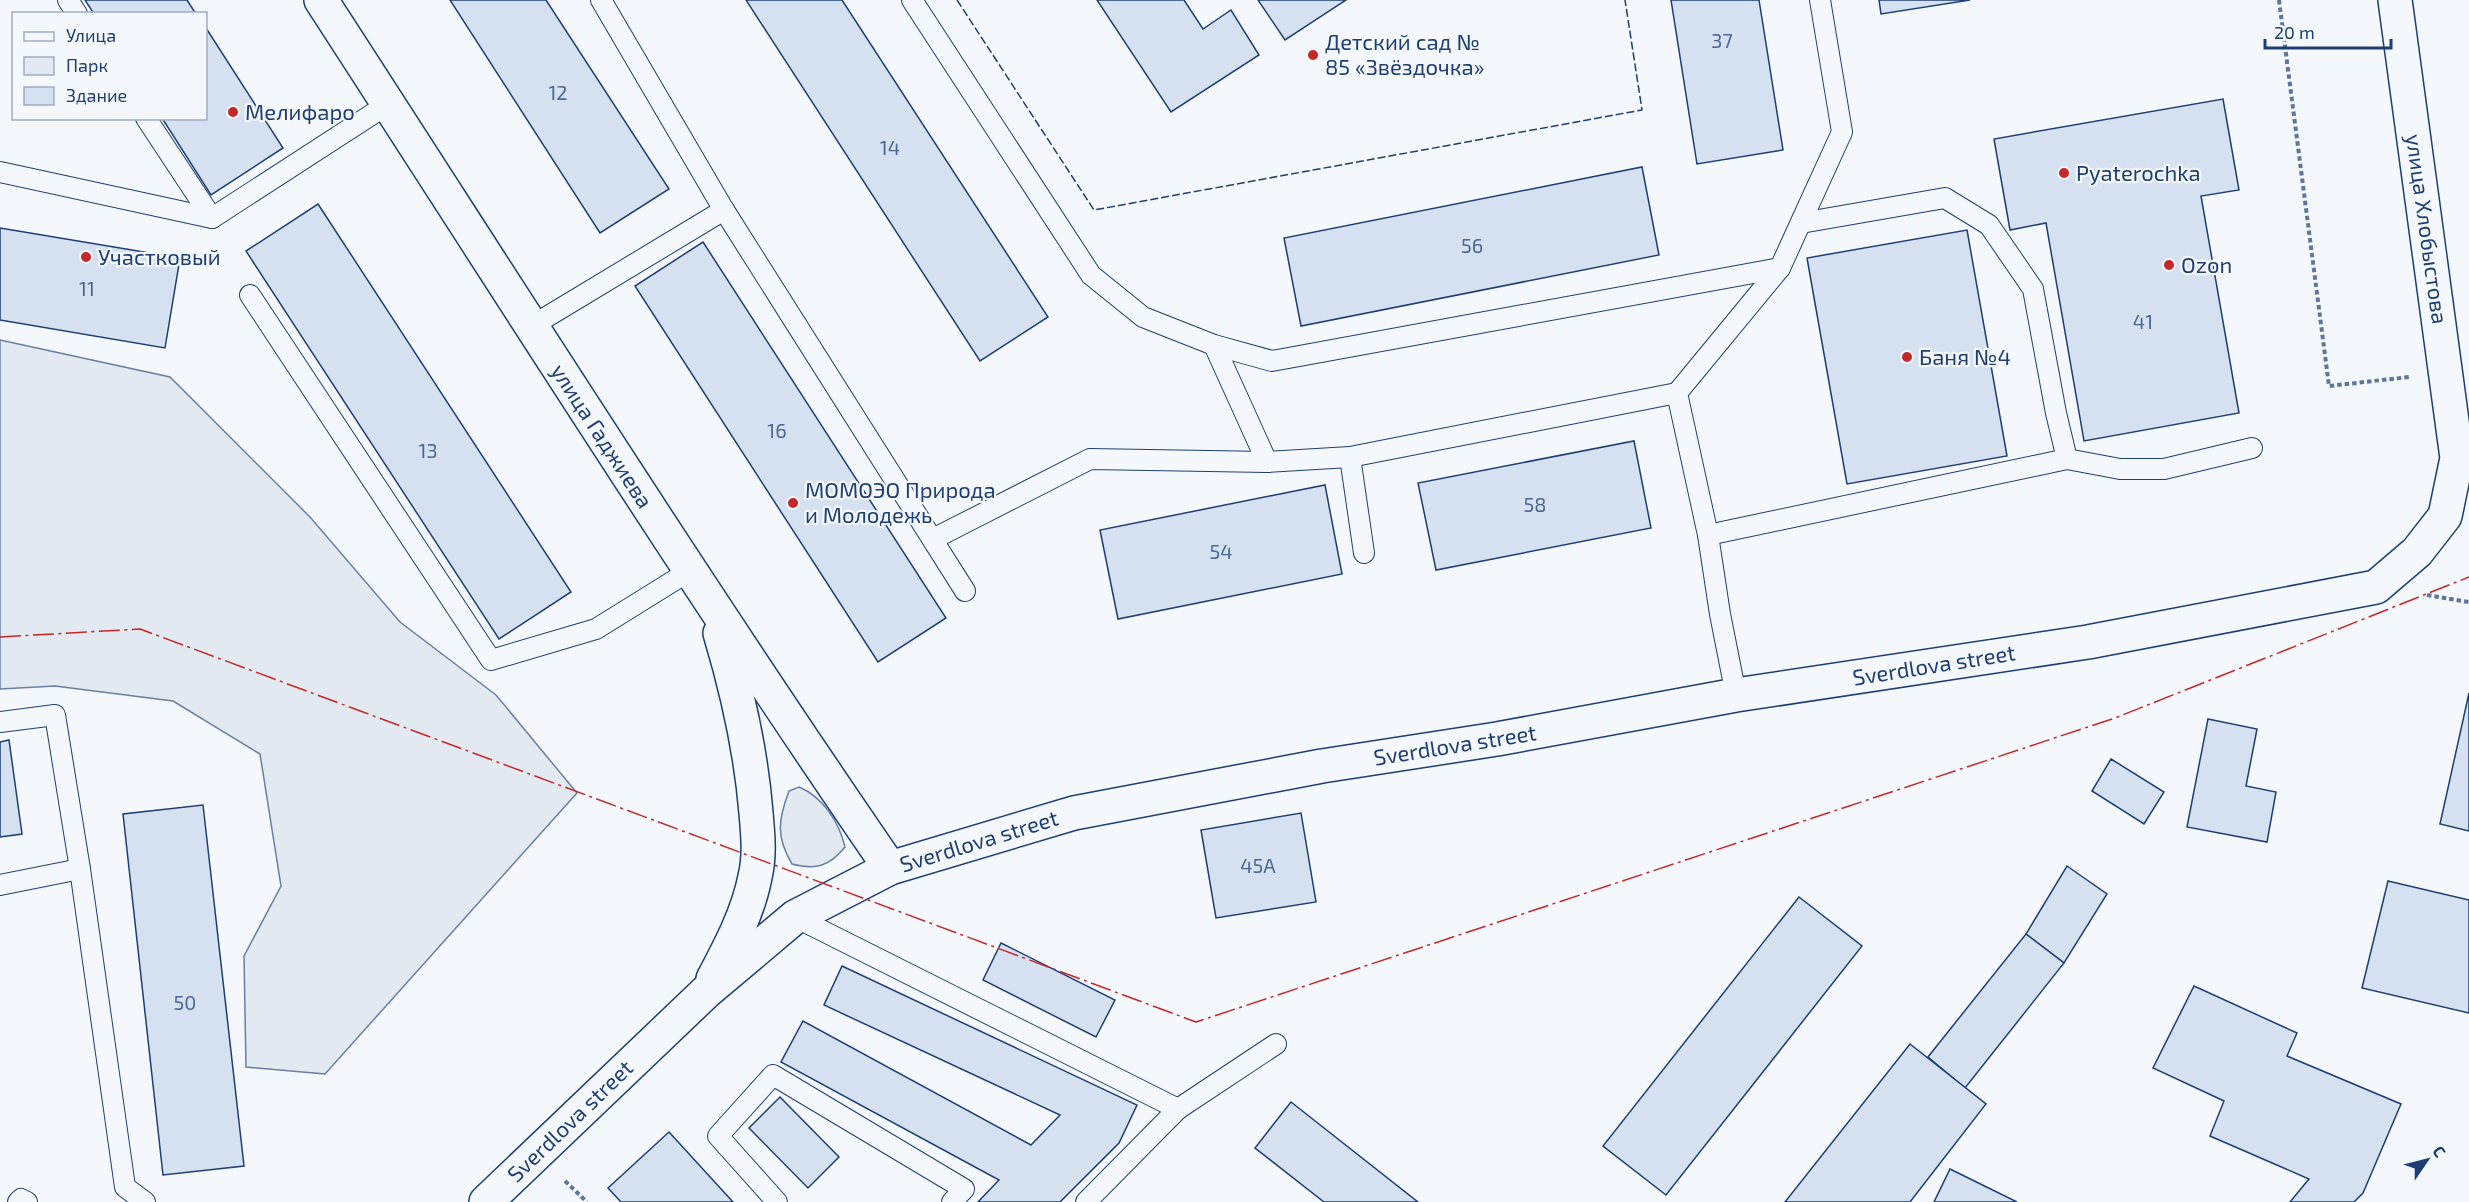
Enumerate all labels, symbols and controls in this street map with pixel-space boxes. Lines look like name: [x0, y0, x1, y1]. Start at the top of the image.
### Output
legend: [12, 12, 207, 120]
scale bar: [2265, 12, 2391, 50]
text: 20 m: [2274, 21, 2315, 43]
text: Улица: [66, 24, 116, 46]
place label: Детский сад № 85 «Звёздочка»: [1325, 28, 1484, 79]
house number: 37: [1711, 28, 1733, 52]
marker: Детский сад № 85 «Звёздочка»: [1306, 48, 1320, 62]
text: Парк: [66, 54, 108, 76]
house number: 12: [548, 80, 568, 104]
text: Здание: [66, 84, 127, 106]
place label: Мелифаро: [245, 98, 355, 124]
marker: Мелифаро: [226, 105, 240, 119]
street label: улица Хлобыстова: [2401, 132, 2454, 326]
house number: 14: [880, 135, 900, 159]
place label: Pyaterochka: [2076, 159, 2201, 185]
marker: Pyaterochka: [2057, 166, 2071, 180]
house number: 56: [1461, 233, 1483, 257]
place label: Участковый: [98, 243, 221, 269]
marker: Участковый: [79, 250, 93, 264]
place label: Ozon: [2181, 251, 2232, 277]
marker: Ozon: [2162, 258, 2176, 272]
house number: 11: [79, 276, 95, 300]
house number: 41: [2133, 309, 2153, 333]
place label: Баня №4: [1919, 343, 2011, 369]
marker: Баня №4: [1900, 350, 1914, 364]
street label: улица Гаджиева: [546, 358, 659, 513]
house number: 16: [767, 418, 787, 442]
house number: 13: [418, 438, 438, 462]
place label: МОМОЭО Природа и Молодежь: [805, 476, 996, 527]
house number: 58: [1524, 492, 1546, 516]
marker: МОМОЭО Природа и Молодежь: [786, 496, 800, 510]
house number: 54: [1209, 539, 1233, 563]
street label: Sverdlova street: [1851, 638, 2017, 690]
street label: Sverdlova street: [1372, 718, 1538, 770]
street label: Sverdlova street: [896, 804, 1061, 876]
house number: 45А: [1240, 853, 1276, 877]
house number: 50: [174, 990, 196, 1014]
street label: Sverdlova street: [501, 1054, 637, 1187]
north arrow: [2397, 1130, 2457, 1190]
text: С: [2429, 1142, 2450, 1160]

